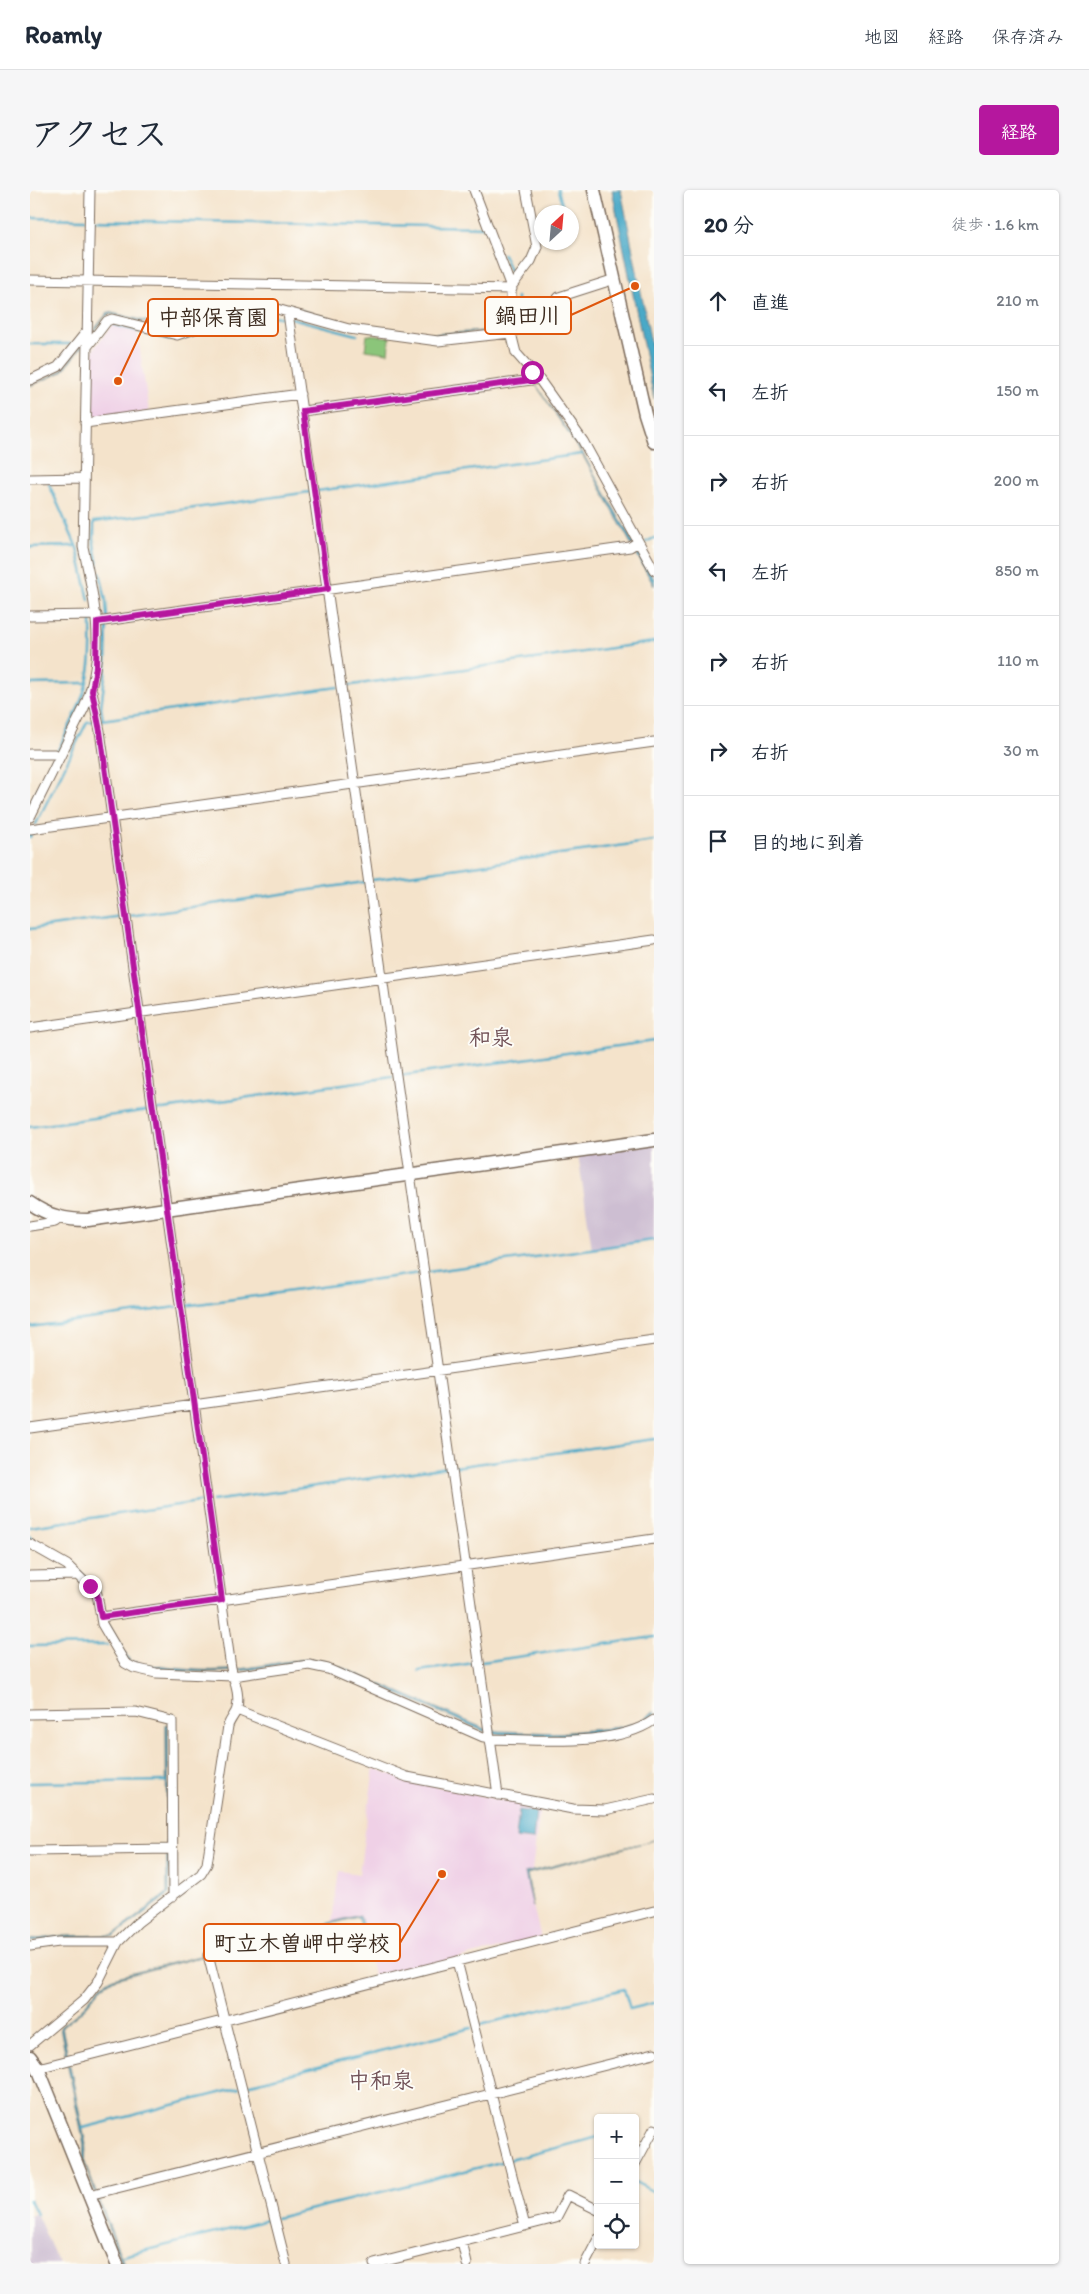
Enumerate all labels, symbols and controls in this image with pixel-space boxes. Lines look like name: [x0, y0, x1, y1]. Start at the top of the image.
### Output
text: Roamly: [25, 20, 102, 49]
text: 地図: [864, 26, 900, 48]
text: 経路: [928, 26, 964, 48]
text: 保存済み: [992, 26, 1064, 48]
button: 経路: [979, 105, 1059, 155]
text: アクセス: [30, 113, 168, 155]
north arrow: [534, 205, 579, 250]
text: 20 分: [704, 212, 754, 237]
text: 徒歩 · 1.6 km: [951, 215, 1039, 234]
icon: ahead: [704, 287, 732, 315]
text: 直進: [751, 291, 789, 314]
text: 210 m: [996, 291, 1039, 310]
callout: 鍋田川: [485, 297, 571, 334]
callout: 中部保育園: [148, 299, 278, 336]
text: 鍋田川: [495, 302, 561, 329]
text: 中部保育園: [158, 304, 268, 331]
route start: [521, 361, 544, 384]
icon: left: [704, 377, 732, 405]
text: 左折: [751, 381, 789, 404]
text: 150 m: [996, 381, 1039, 400]
icon: right: [704, 467, 732, 495]
text: 右折: [751, 471, 789, 494]
text: 200 m: [994, 471, 1039, 490]
icon: left: [704, 557, 732, 585]
text: 左折: [751, 561, 789, 584]
text: 850 m: [995, 561, 1039, 580]
icon: right: [704, 647, 732, 675]
text: 右折: [751, 651, 789, 674]
text: 110 m: [997, 651, 1039, 670]
icon: right: [704, 737, 732, 765]
text: 右折: [751, 741, 789, 764]
text: 30 m: [1003, 741, 1039, 760]
icon: arrive: [704, 827, 732, 855]
text: 目的地に到着: [751, 831, 865, 854]
district label: 和泉: [469, 1024, 513, 1051]
route end: [79, 1575, 102, 1598]
callout: 町立木曽岬中学校: [204, 1924, 400, 1961]
text: 町立木曽岬中学校: [214, 1930, 390, 1957]
district label: 中和泉: [348, 2067, 414, 2094]
map controls: [594, 2114, 639, 2249]
button: +: [594, 2114, 639, 2159]
button: −: [594, 2159, 639, 2204]
button: locate: [594, 2204, 639, 2249]

